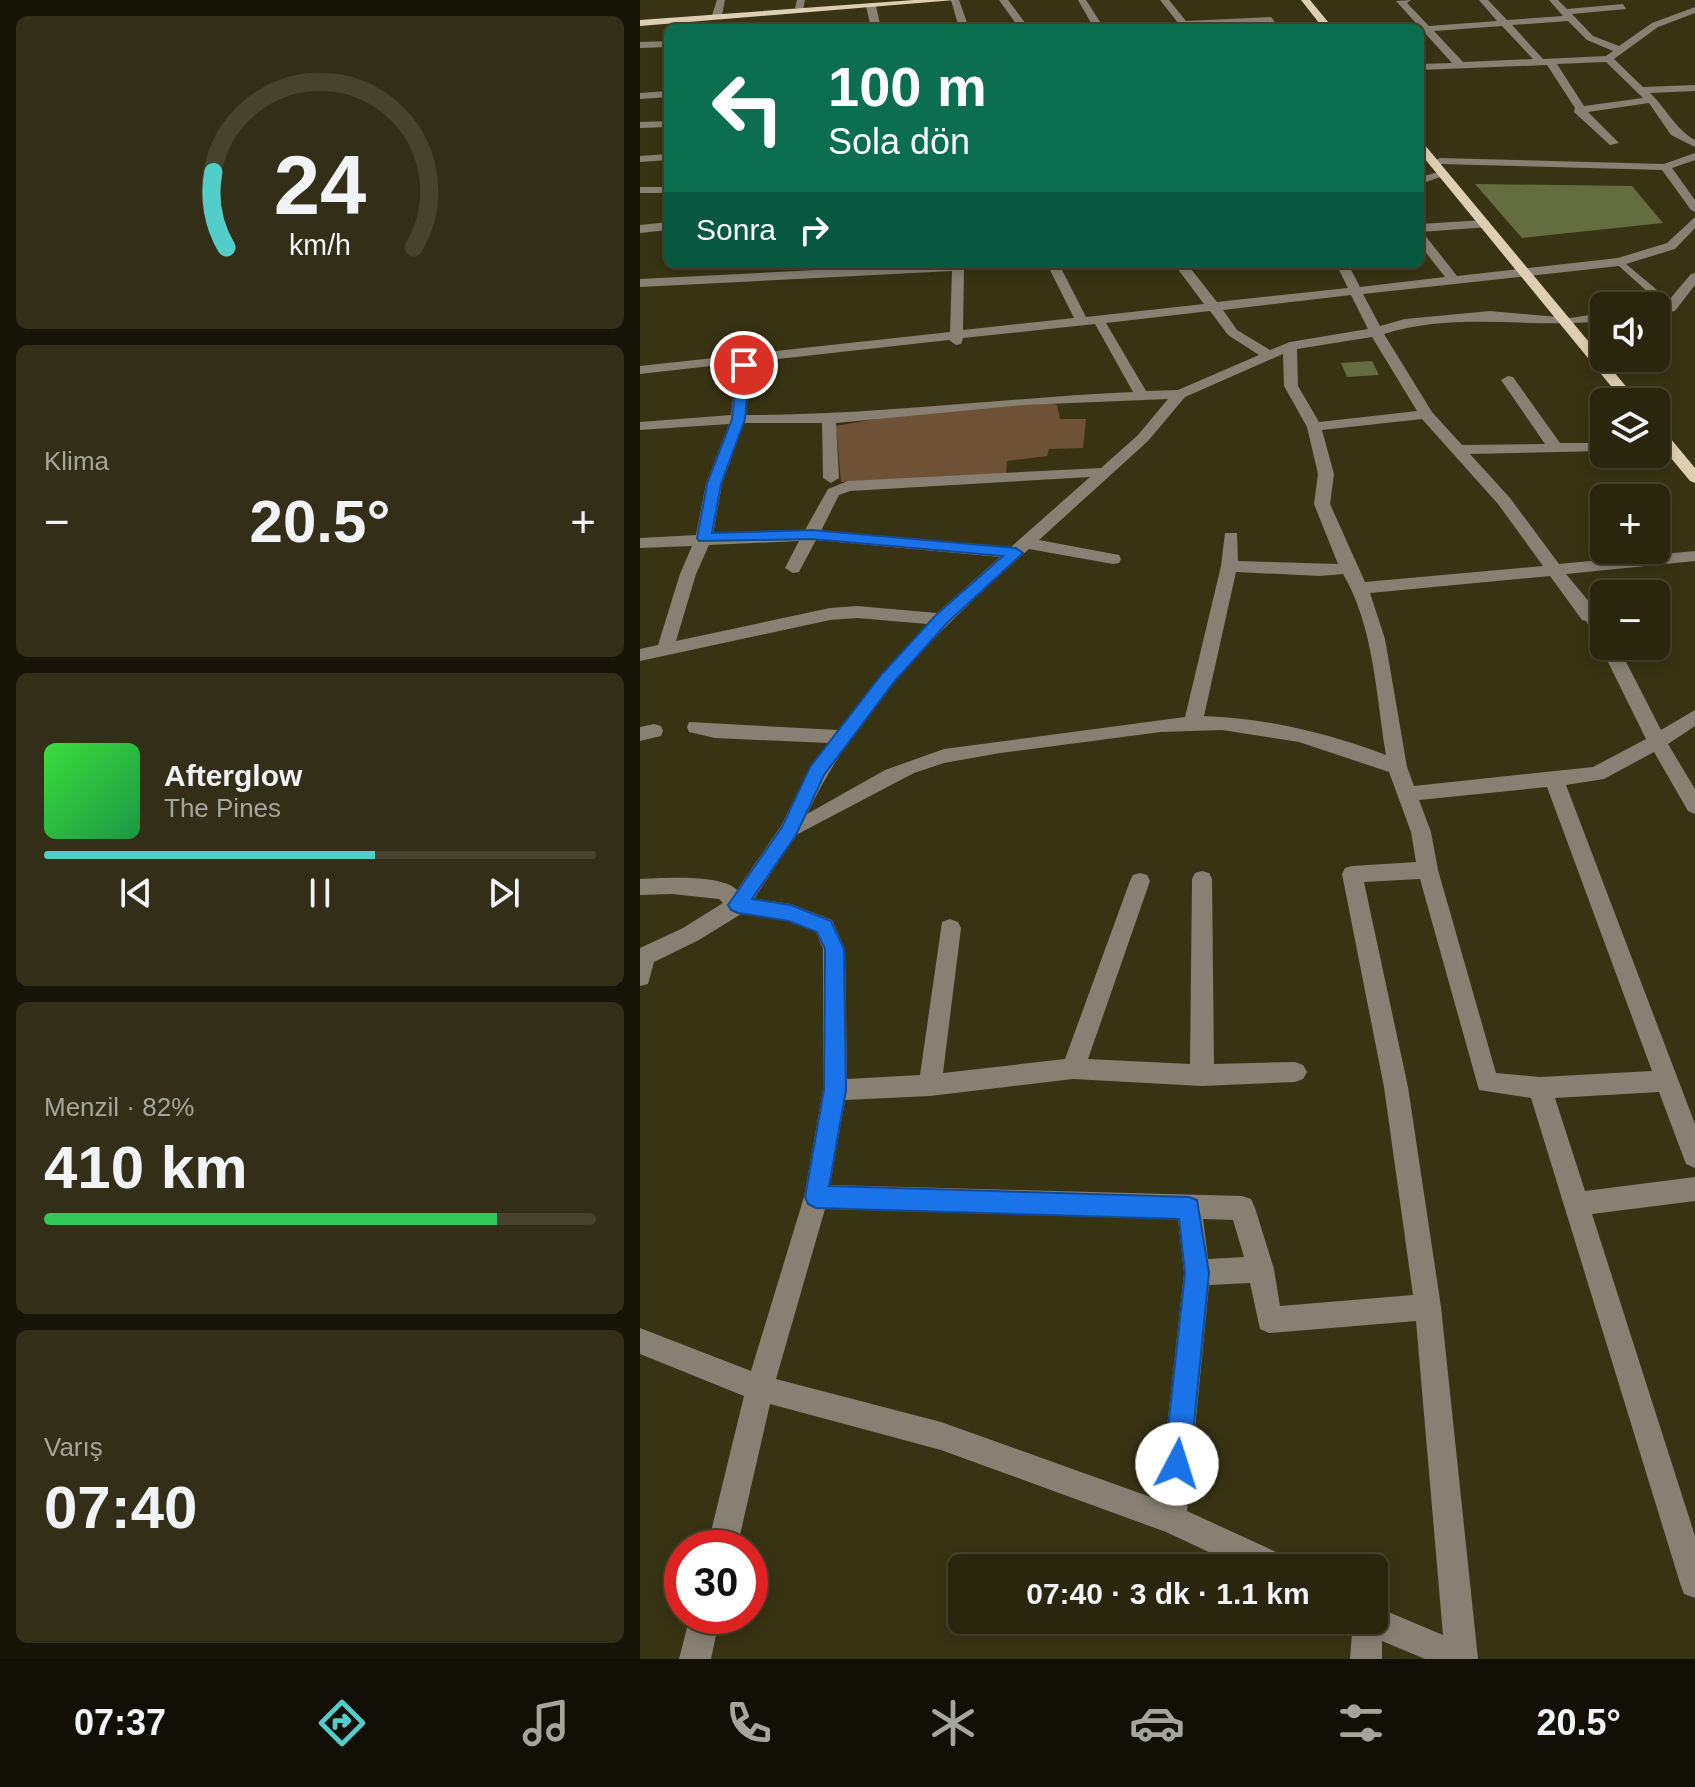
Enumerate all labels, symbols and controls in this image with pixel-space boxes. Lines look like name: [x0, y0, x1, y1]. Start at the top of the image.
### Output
text: 100 m: [828, 55, 987, 118]
icon: left: [696, 56, 800, 160]
text: Sola dön: [828, 121, 970, 162]
text: 24: [274, 139, 366, 232]
icon: right: [792, 208, 836, 252]
text: Sonra: [696, 213, 776, 246]
text: km/h: [289, 229, 351, 261]
map controls: [1590, 292, 1670, 660]
button: sound: [1590, 292, 1670, 372]
pin: [710, 331, 778, 399]
icon: arrive: [722, 343, 766, 387]
button: layers: [1590, 388, 1670, 468]
text: Klima: [44, 446, 109, 476]
button: +: [1590, 484, 1670, 564]
text: 20.5°: [250, 488, 390, 555]
text: −: [44, 497, 70, 546]
text: +: [570, 497, 596, 546]
button: −: [1590, 580, 1670, 660]
text: Afterglow: [164, 759, 302, 792]
text: The Pines: [164, 793, 281, 823]
icon: previous: [114, 871, 158, 915]
icon: pause: [298, 871, 342, 915]
icon: next: [482, 871, 526, 915]
text: Menzil · 82%: [44, 1092, 194, 1122]
text: 410 km: [44, 1134, 248, 1201]
position arrow: [1135, 1422, 1219, 1506]
text: Varış: [44, 1432, 103, 1462]
text: 07:40: [44, 1474, 197, 1541]
speed limit sign: 30: [664, 1530, 768, 1634]
text: 07:40 · 3 dk · 1.1 km: [1026, 1577, 1310, 1610]
icon: directions: [314, 1695, 370, 1751]
icon: music: [518, 1695, 574, 1751]
icon: phone: [721, 1695, 777, 1751]
icon: climate: [925, 1695, 981, 1751]
icon: car: [1129, 1695, 1185, 1751]
icon: filters: [1333, 1695, 1389, 1751]
text: 07:37: [74, 1702, 166, 1743]
text: 20.5°: [1537, 1702, 1621, 1743]

